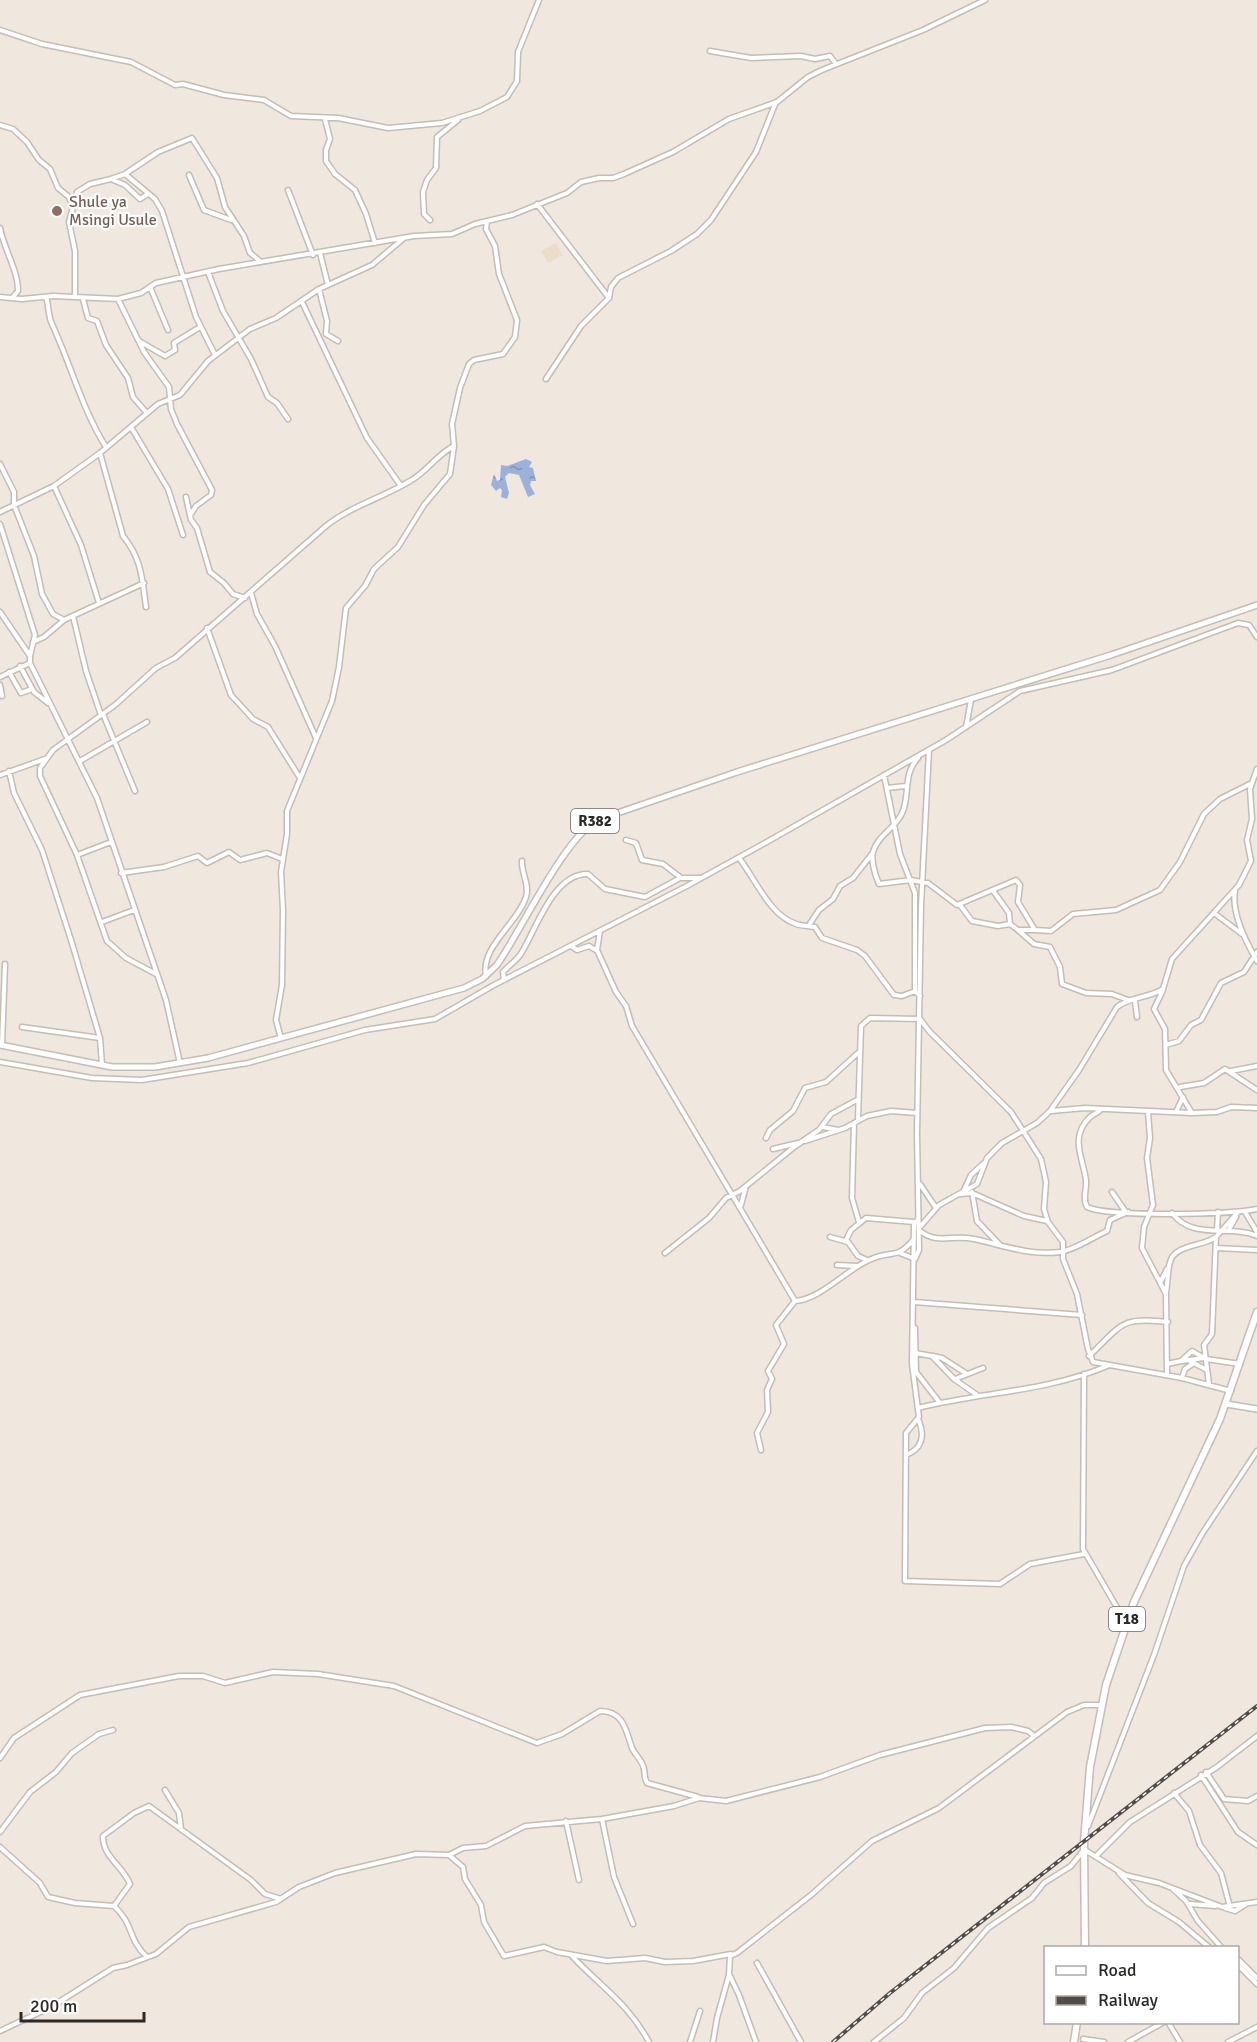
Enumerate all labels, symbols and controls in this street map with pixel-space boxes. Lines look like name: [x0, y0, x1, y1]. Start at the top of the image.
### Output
place label: Shule ya Msingi Usule: [69, 192, 157, 230]
marker: Shule ya Msingi Usule: [50, 204, 64, 218]
road number: R382: [571, 809, 619, 833]
road number: T18: [1109, 1607, 1145, 1631]
legend: [1044, 1946, 1239, 2024]
text: Road: [1098, 1959, 1137, 1981]
scale bar: [21, 1985, 144, 2023]
text: Railway: [1098, 1989, 1159, 2011]
text: 200 m: [30, 1995, 77, 2017]

